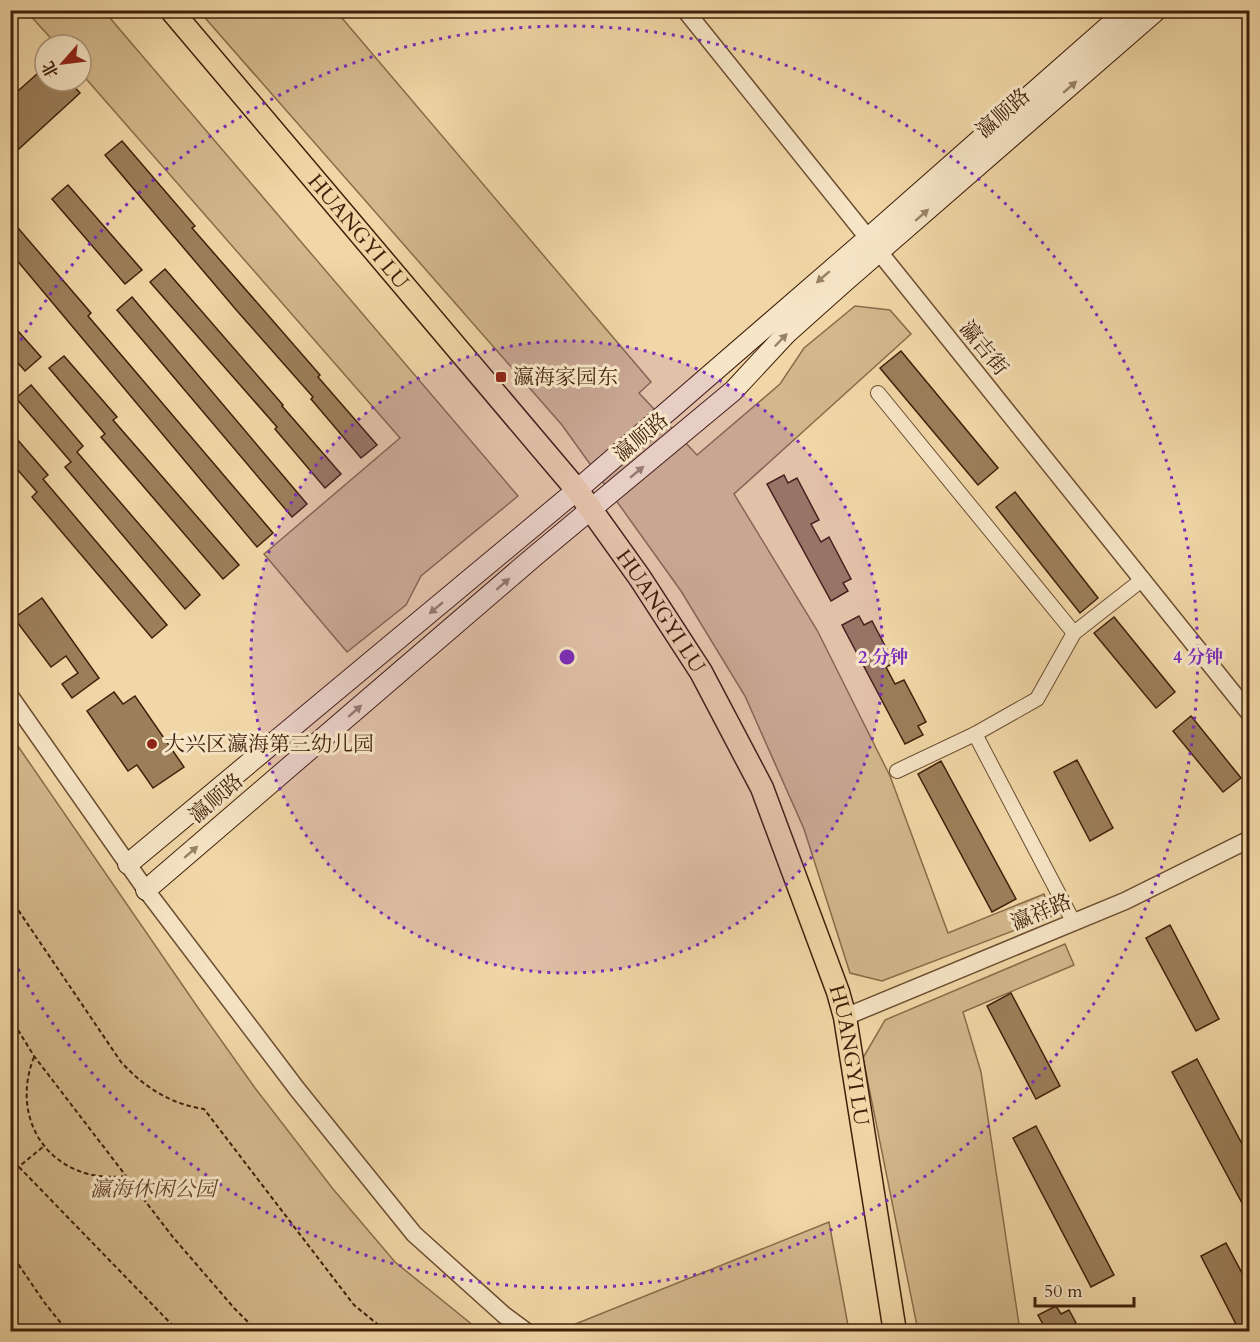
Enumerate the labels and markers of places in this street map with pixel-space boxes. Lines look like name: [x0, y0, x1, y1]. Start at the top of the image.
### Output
place label: 瀛海家园东: [513, 363, 618, 392]
marker: 瀛海家园东: [494, 370, 508, 384]
centre of rings: [557, 647, 577, 667]
place label: 大兴区瀛海第三幼儿园: [164, 730, 374, 759]
marker: 大兴区瀛海第三幼儿园: [145, 737, 159, 751]

